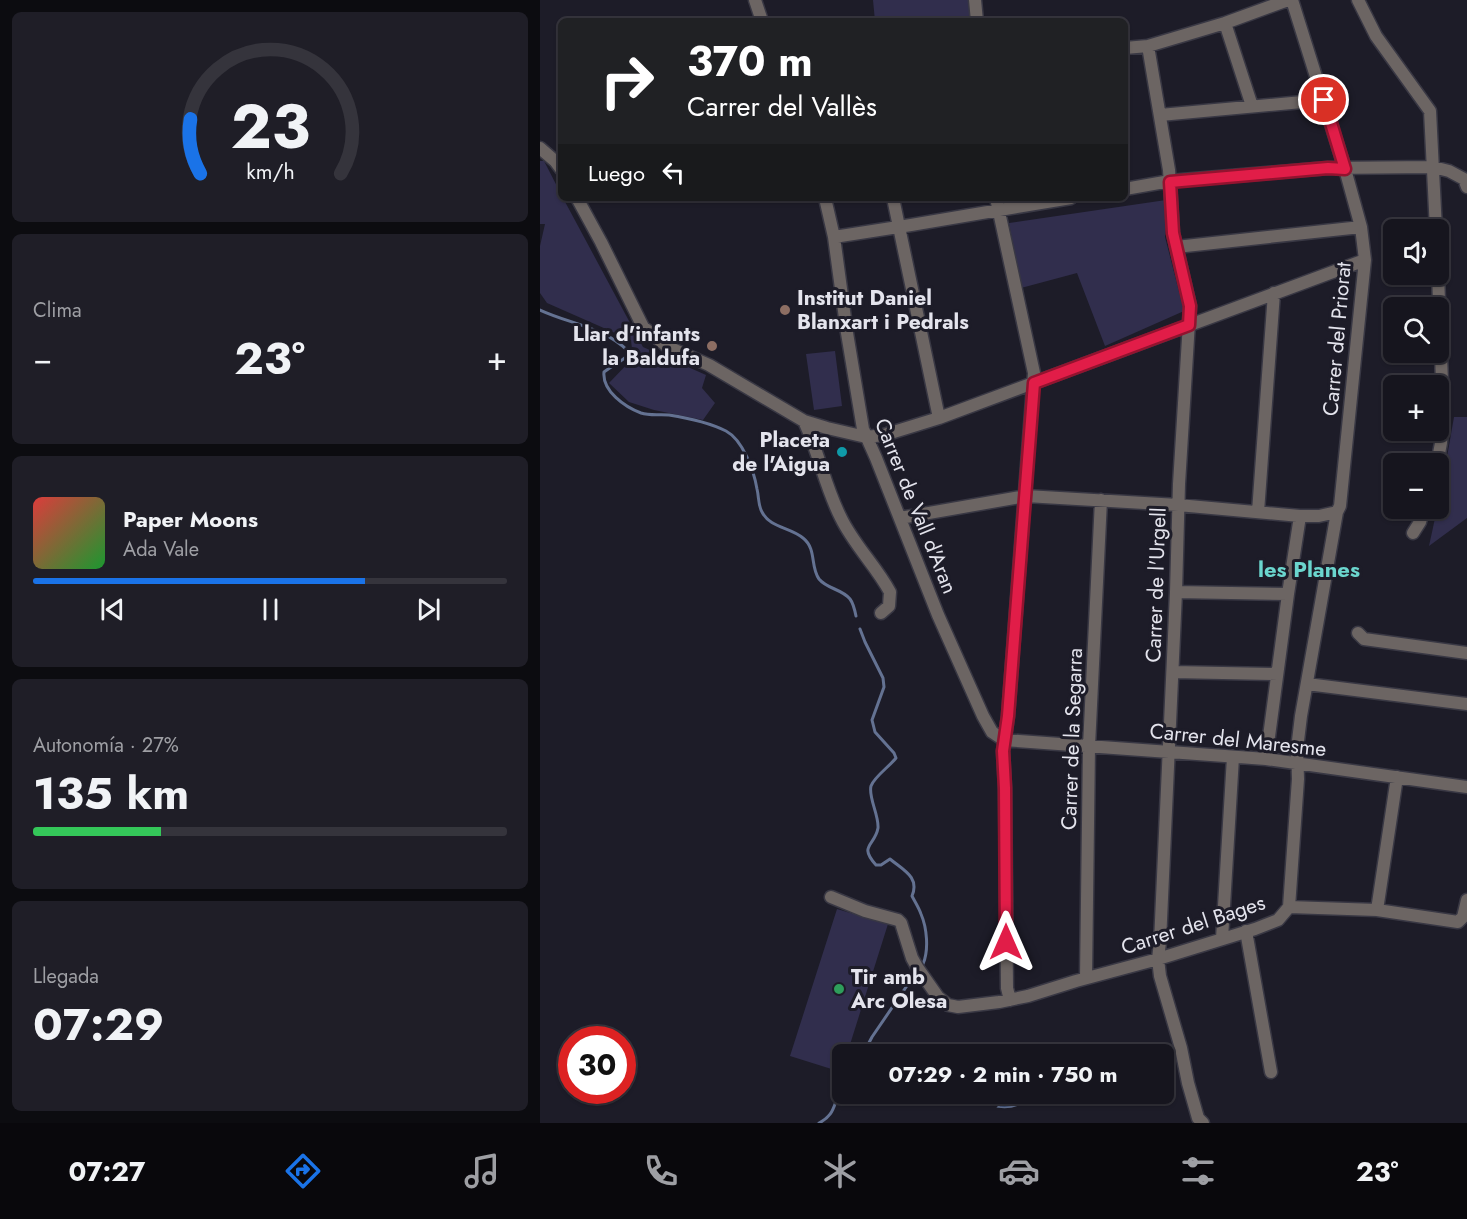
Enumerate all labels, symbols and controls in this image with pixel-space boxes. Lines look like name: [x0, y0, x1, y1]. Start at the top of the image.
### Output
text: 370 m: [687, 31, 813, 92]
icon: right: [588, 42, 666, 120]
pin: [1298, 74, 1349, 125]
text: 23: [230, 81, 310, 171]
icon: arrive: [1307, 83, 1340, 116]
text: Carrer del Vallès: [687, 87, 877, 126]
text: km/h: [246, 156, 294, 187]
icon: left: [657, 156, 690, 189]
text: Luego: [588, 157, 645, 189]
map controls: [1383, 219, 1449, 519]
button: sound: [1383, 219, 1449, 285]
street label: Carrer del Priorat: [1315, 261, 1359, 417]
place label: Institut Daniel Blanxart i Pedrals: [797, 283, 969, 337]
text: Clima: [33, 296, 82, 325]
button: search: [1383, 297, 1449, 363]
marker: Institut Daniel Blanxart i Pedrals: [778, 303, 792, 317]
place label: Llar d'infants la Baldufa: [573, 319, 700, 373]
text: 23°: [234, 326, 305, 391]
text: −: [33, 335, 52, 382]
text: +: [487, 335, 507, 382]
marker: Llar d'infants la Baldufa: [705, 339, 719, 353]
button: +: [1383, 375, 1449, 441]
street label: Carrer de Vall d'Aran: [867, 414, 965, 598]
place label: Placeta de l'Aigua: [732, 425, 830, 479]
marker: Placeta de l'Aigua: [835, 445, 849, 459]
button: −: [1383, 453, 1449, 519]
text: Paper Moons: [123, 503, 258, 535]
street label: Carrer de l'Urgell: [1138, 507, 1174, 663]
text: Ada Vale: [123, 535, 199, 564]
district label: les Planes: [1258, 553, 1360, 585]
icon: previous: [96, 593, 129, 626]
icon: pause: [254, 593, 287, 626]
icon: next: [412, 593, 445, 626]
street label: Carrer de la Segarra: [1054, 647, 1090, 831]
street label: Carrer del Maresme: [1148, 716, 1328, 764]
text: Autonomía · 27%: [33, 731, 179, 760]
text: 135 km: [33, 761, 189, 826]
street label: Carrer del Bages: [1117, 888, 1269, 962]
position arrow: [974, 910, 1038, 974]
text: Llegada: [33, 962, 99, 991]
place label: Tir amb Arc Olesa: [850, 962, 947, 1016]
marker: Tir amb Arc Olesa: [832, 982, 846, 996]
text: 07:29: [33, 992, 164, 1057]
speed limit sign: 30: [558, 1026, 636, 1104]
text: 07:29 · 2 min · 750 m: [888, 1058, 1118, 1090]
icon: directions: [282, 1150, 324, 1192]
icon: music: [461, 1150, 503, 1192]
icon: phone: [640, 1150, 682, 1192]
icon: climate: [819, 1150, 861, 1192]
icon: car: [998, 1150, 1040, 1192]
icon: filters: [1177, 1150, 1219, 1192]
text: 07:27: [68, 1152, 145, 1191]
text: 23°: [1356, 1152, 1398, 1191]

